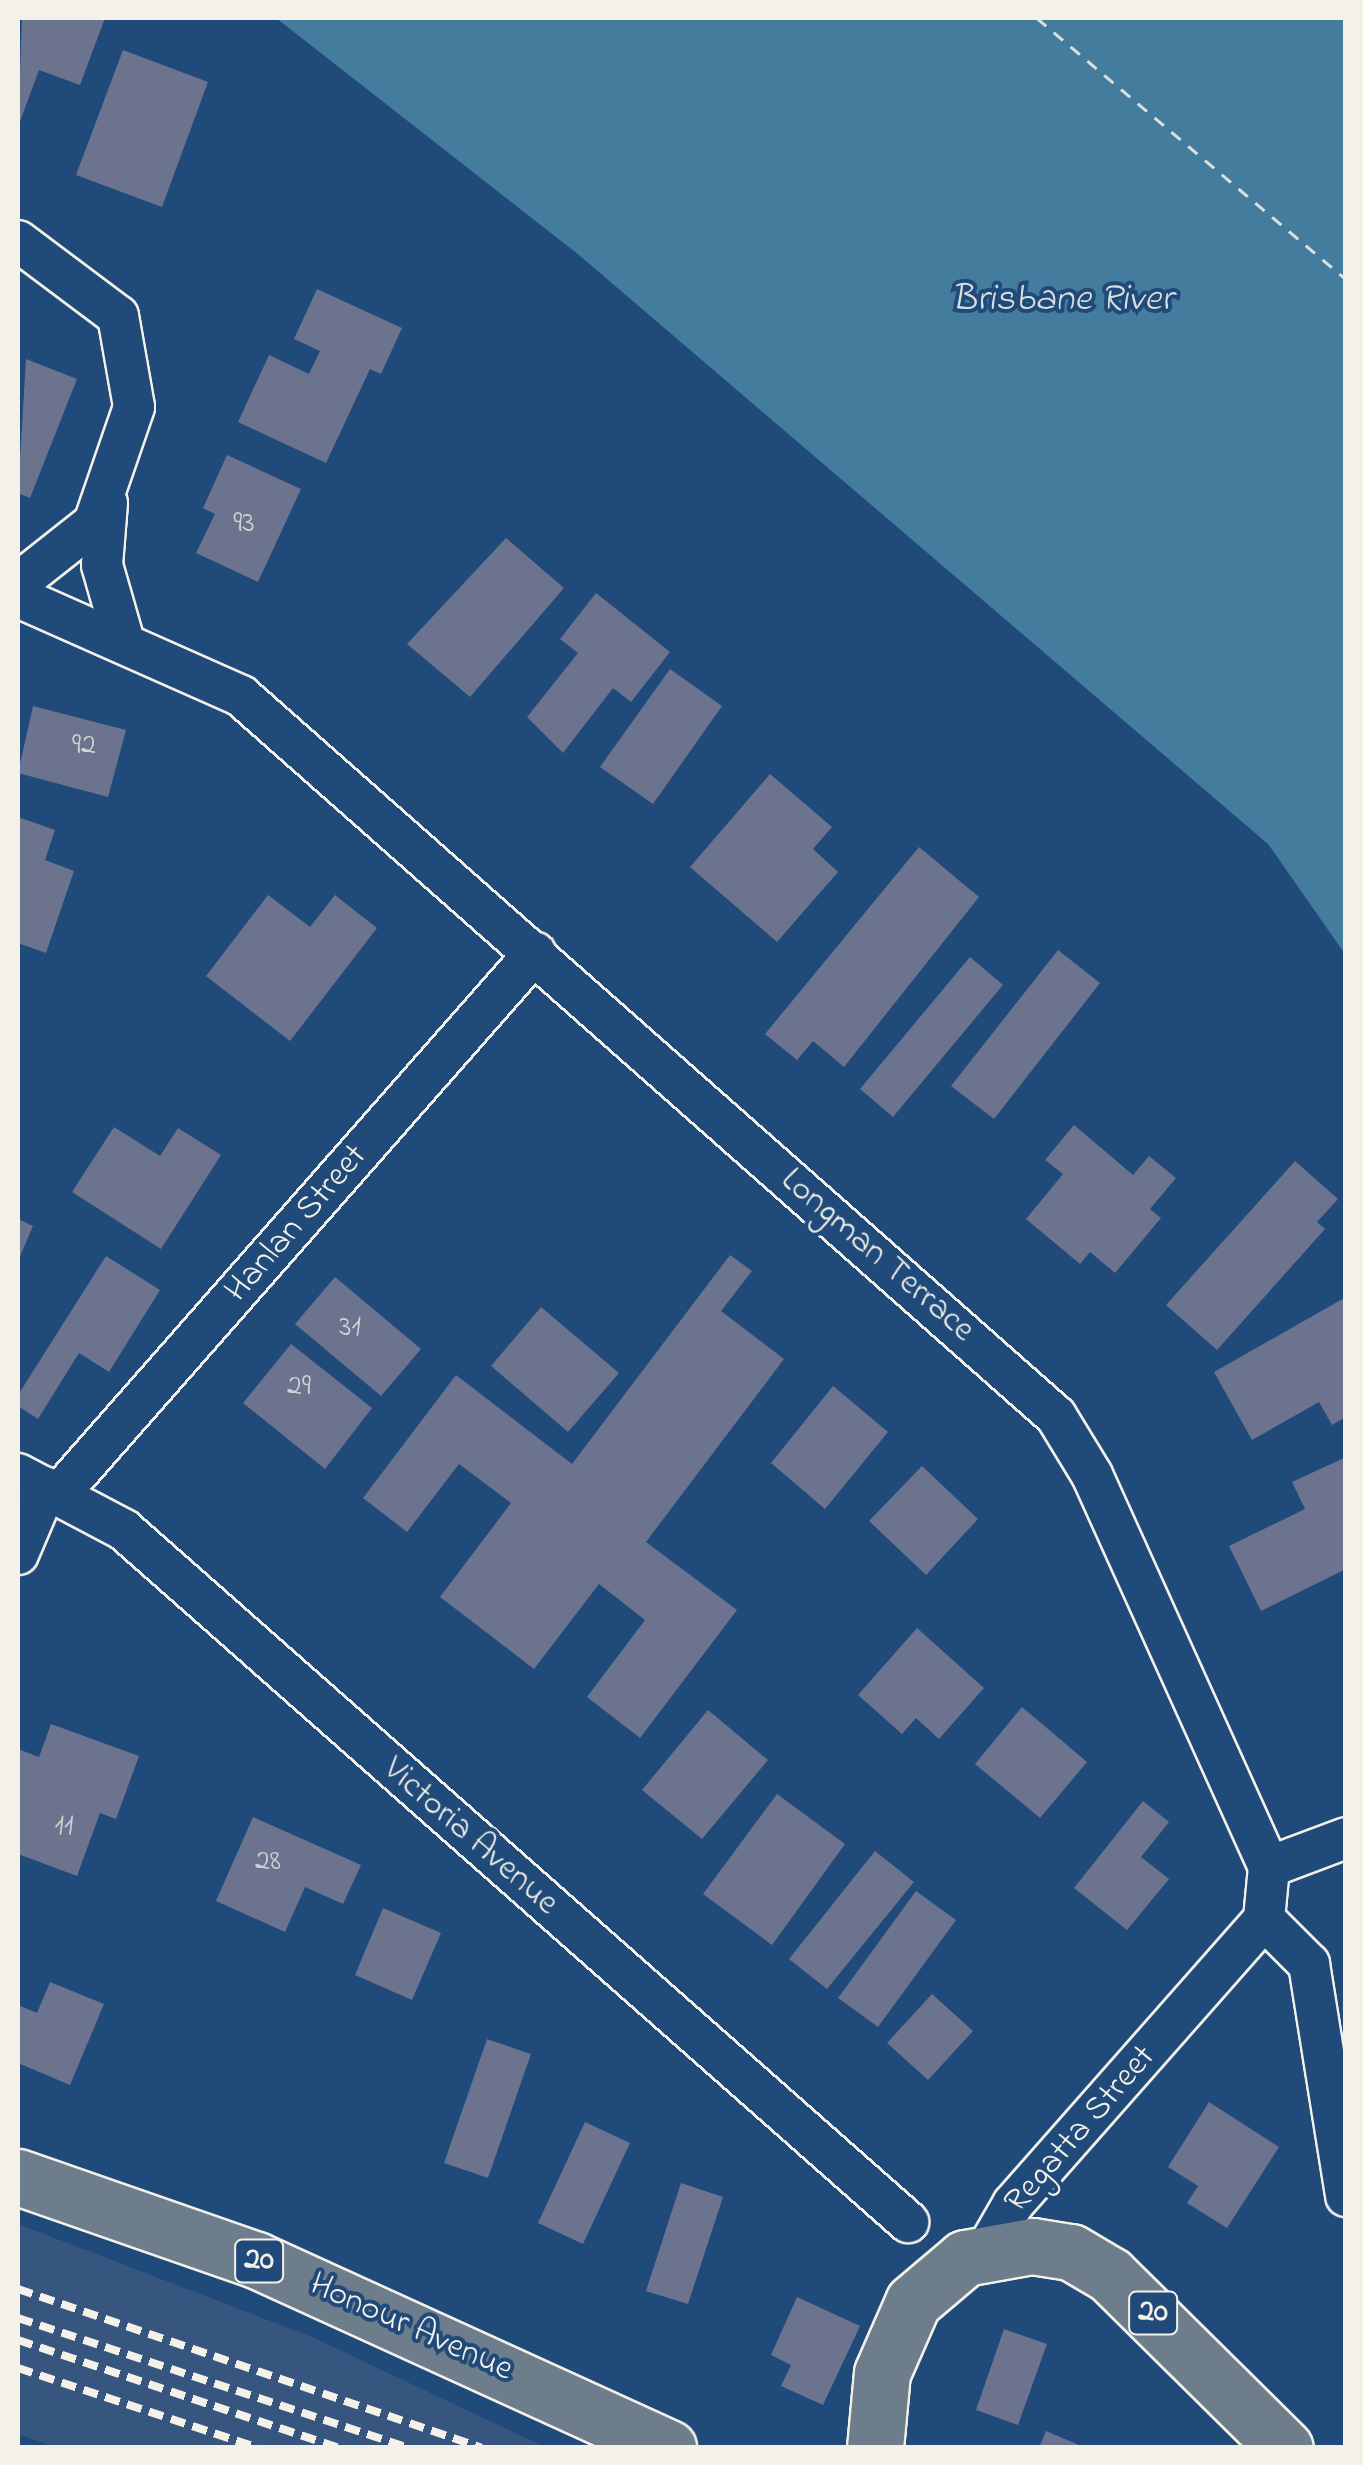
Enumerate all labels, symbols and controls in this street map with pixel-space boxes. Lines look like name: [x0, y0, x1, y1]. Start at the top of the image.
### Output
water label: Brisbane River: [951, 278, 1173, 324]
house number: 93: [233, 506, 255, 542]
house number: 92: [72, 728, 96, 764]
street label: Hanlan Street: [217, 1136, 377, 1312]
street label: Longman Terrace: [771, 1160, 983, 1352]
house number: 31: [339, 1310, 361, 1346]
house number: 29: [287, 1369, 311, 1405]
street label: Victoria Avenue: [373, 1749, 567, 1925]
house number: 11: [54, 1809, 74, 1845]
house number: 28: [255, 1844, 281, 1880]
street label: Regatta Street: [997, 2037, 1165, 2223]
road number: 20: [234, 2234, 284, 2288]
street label: Honour Avenue: [303, 2264, 519, 2392]
road number: 20: [1128, 2286, 1178, 2340]

